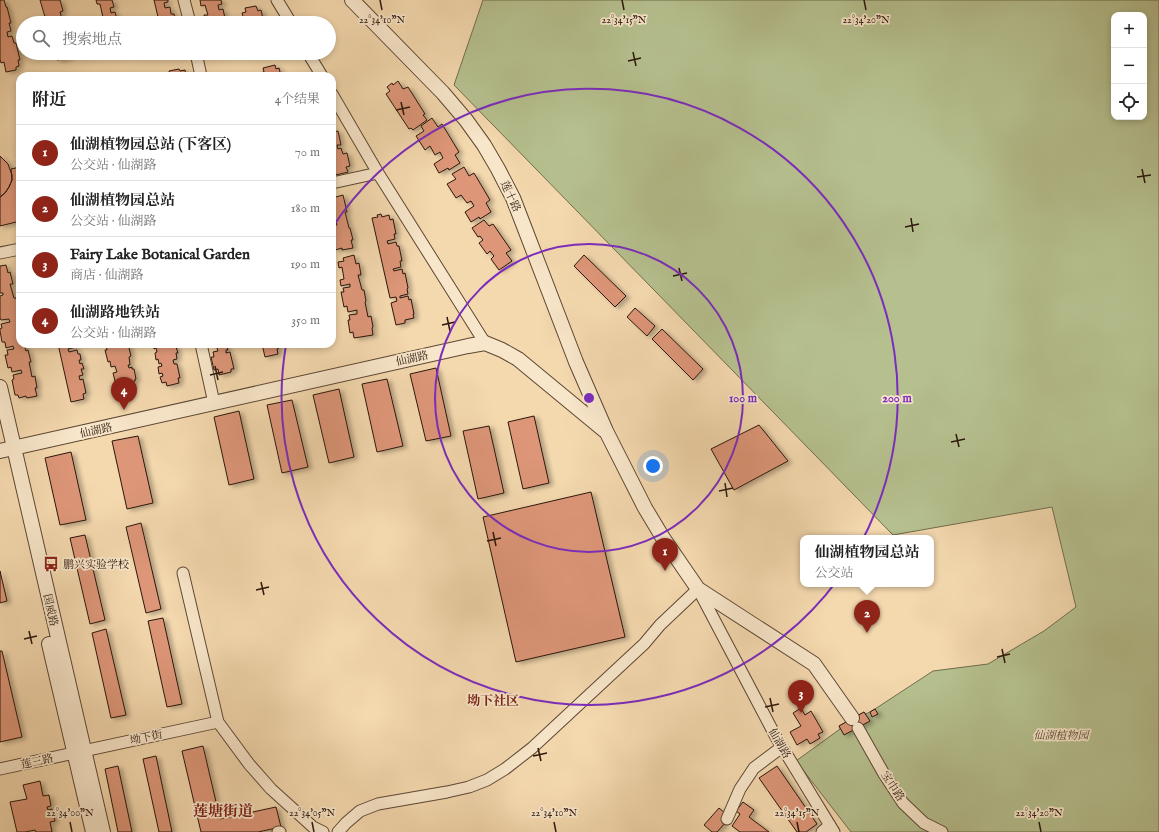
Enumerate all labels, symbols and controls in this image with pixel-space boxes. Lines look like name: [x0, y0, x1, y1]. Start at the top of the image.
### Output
map controls: [1111, 12, 1147, 120]
button: +: [1111, 12, 1147, 48]
text: 22°34'10"N: [359, 14, 405, 27]
text: 22°34'15"N: [602, 14, 647, 27]
text: 22°34'20"N: [842, 14, 890, 27]
search box: [16, 16, 336, 60]
icon: search: [30, 27, 52, 49]
text: 搜索地点: [62, 30, 122, 49]
button: −: [1111, 48, 1147, 84]
button: locate: [1111, 84, 1147, 120]
text: 附近: [32, 90, 66, 111]
text: 4个结果: [275, 91, 320, 108]
text: 仙湖植物园总站 (下客区): [70, 135, 231, 154]
text: 1: [43, 144, 47, 161]
text: 70 m: [295, 144, 320, 161]
text: 公交站 · 仙湖路: [70, 157, 157, 174]
street label: 莲十路: [497, 179, 523, 214]
text: 仙湖植物园总站: [70, 191, 175, 210]
text: 2: [42, 200, 48, 217]
text: 180 m: [291, 200, 320, 217]
text: 公交站 · 仙湖路: [70, 213, 157, 230]
text: Fairy Lake Botanical Garden: [70, 245, 250, 264]
text: 3: [43, 256, 47, 273]
text: 190 m: [290, 256, 320, 273]
text: 商店 · 仙湖路: [70, 267, 144, 284]
text: 仙湖路地铁站: [70, 303, 160, 322]
text: 4: [42, 312, 48, 329]
text: 350 m: [291, 312, 320, 329]
text: 公交站 · 仙湖路: [70, 325, 157, 342]
street label: 仙湖路: [395, 348, 430, 370]
pin: 4: [111, 377, 137, 410]
centre of rings: [582, 391, 596, 405]
text: 100 m: [729, 391, 758, 406]
text: 200 m: [882, 391, 912, 406]
street label: 仙湖路: [79, 420, 114, 442]
your location: [643, 456, 663, 476]
popup: [800, 535, 934, 587]
pin: 1: [652, 538, 678, 571]
text: 仙湖植物园总站: [814, 543, 920, 562]
bus stop icon: 鹏兴实验学校: [42, 555, 60, 573]
place label: 鹏兴实验学校: [63, 558, 129, 572]
text: 公交站: [814, 565, 854, 582]
street label: 国威路: [39, 593, 61, 628]
pin: 2: [854, 600, 880, 633]
pin: 3: [788, 680, 814, 713]
district label: 坳下社区: [467, 693, 519, 710]
street label: 仙湖路: [765, 726, 793, 761]
street label: 坳下街: [129, 728, 164, 748]
park label: 仙湖植物园: [1034, 729, 1090, 743]
street label: 莲三路: [20, 751, 55, 773]
street label: 宝巾路: [877, 769, 907, 804]
district label: 莲塘街道: [193, 802, 253, 821]
text: 22°34'00"N: [46, 807, 94, 820]
text: 22°34'05"N: [289, 807, 335, 820]
text: 22°34'10"N: [531, 807, 577, 820]
text: 22°34'15"N: [775, 807, 820, 820]
text: 22°34'20"N: [1015, 807, 1063, 820]

